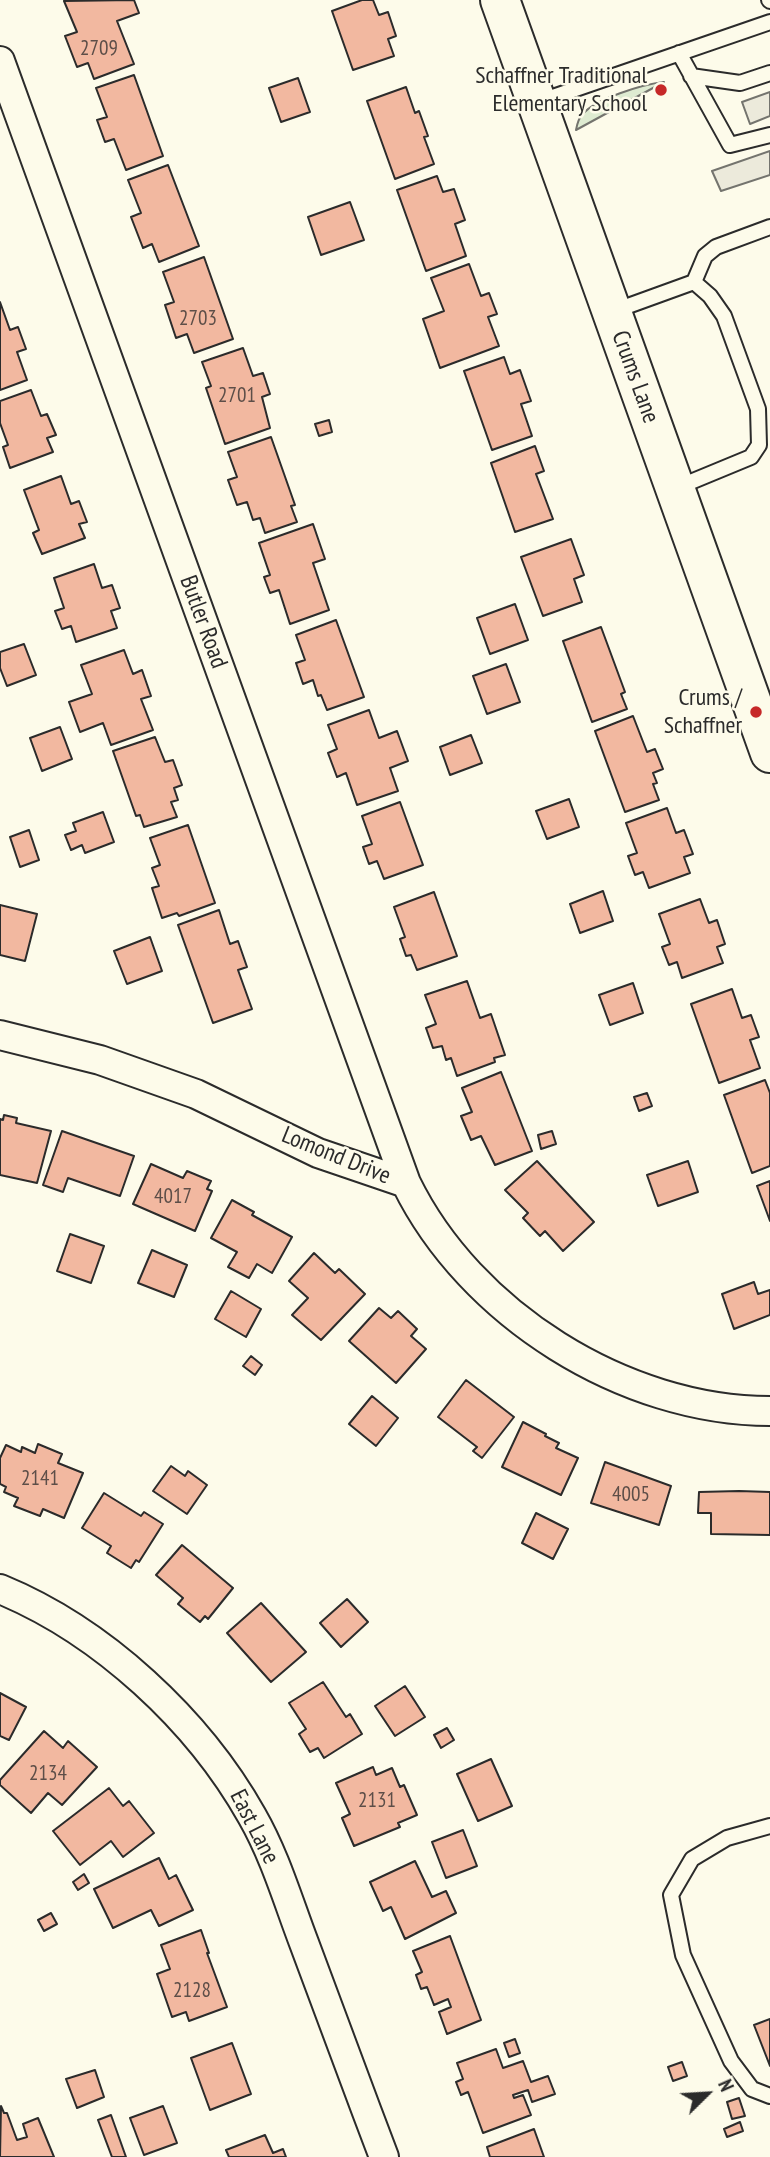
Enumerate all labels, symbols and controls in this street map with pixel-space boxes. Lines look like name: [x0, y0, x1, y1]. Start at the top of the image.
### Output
house number: 2709: [80, 36, 118, 62]
place label: Schaffner Traditional Elementary School: [475, 62, 647, 118]
marker: Schaffner Traditional Elementary School: [653, 82, 669, 98]
house number: 2703: [179, 306, 217, 332]
street label: Crums Lane: [605, 327, 665, 427]
house number: 2701: [218, 383, 256, 409]
street label: Butler Road: [173, 572, 233, 672]
place label: Crums / Schaffner: [664, 684, 742, 740]
marker: Crums / Schaffner: [748, 704, 764, 720]
street label: Lomond Drive: [277, 1121, 395, 1191]
house number: 4017: [154, 1184, 192, 1210]
house number: 2141: [21, 1466, 59, 1492]
house number: 4005: [612, 1482, 650, 1508]
house number: 2134: [29, 1761, 67, 1787]
street label: East Lane: [223, 1785, 285, 1869]
house number: 2131: [358, 1788, 396, 1814]
house number: 2128: [173, 1978, 211, 2004]
north arrow: [672, 2059, 742, 2129]
text: N: [713, 2076, 739, 2095]

